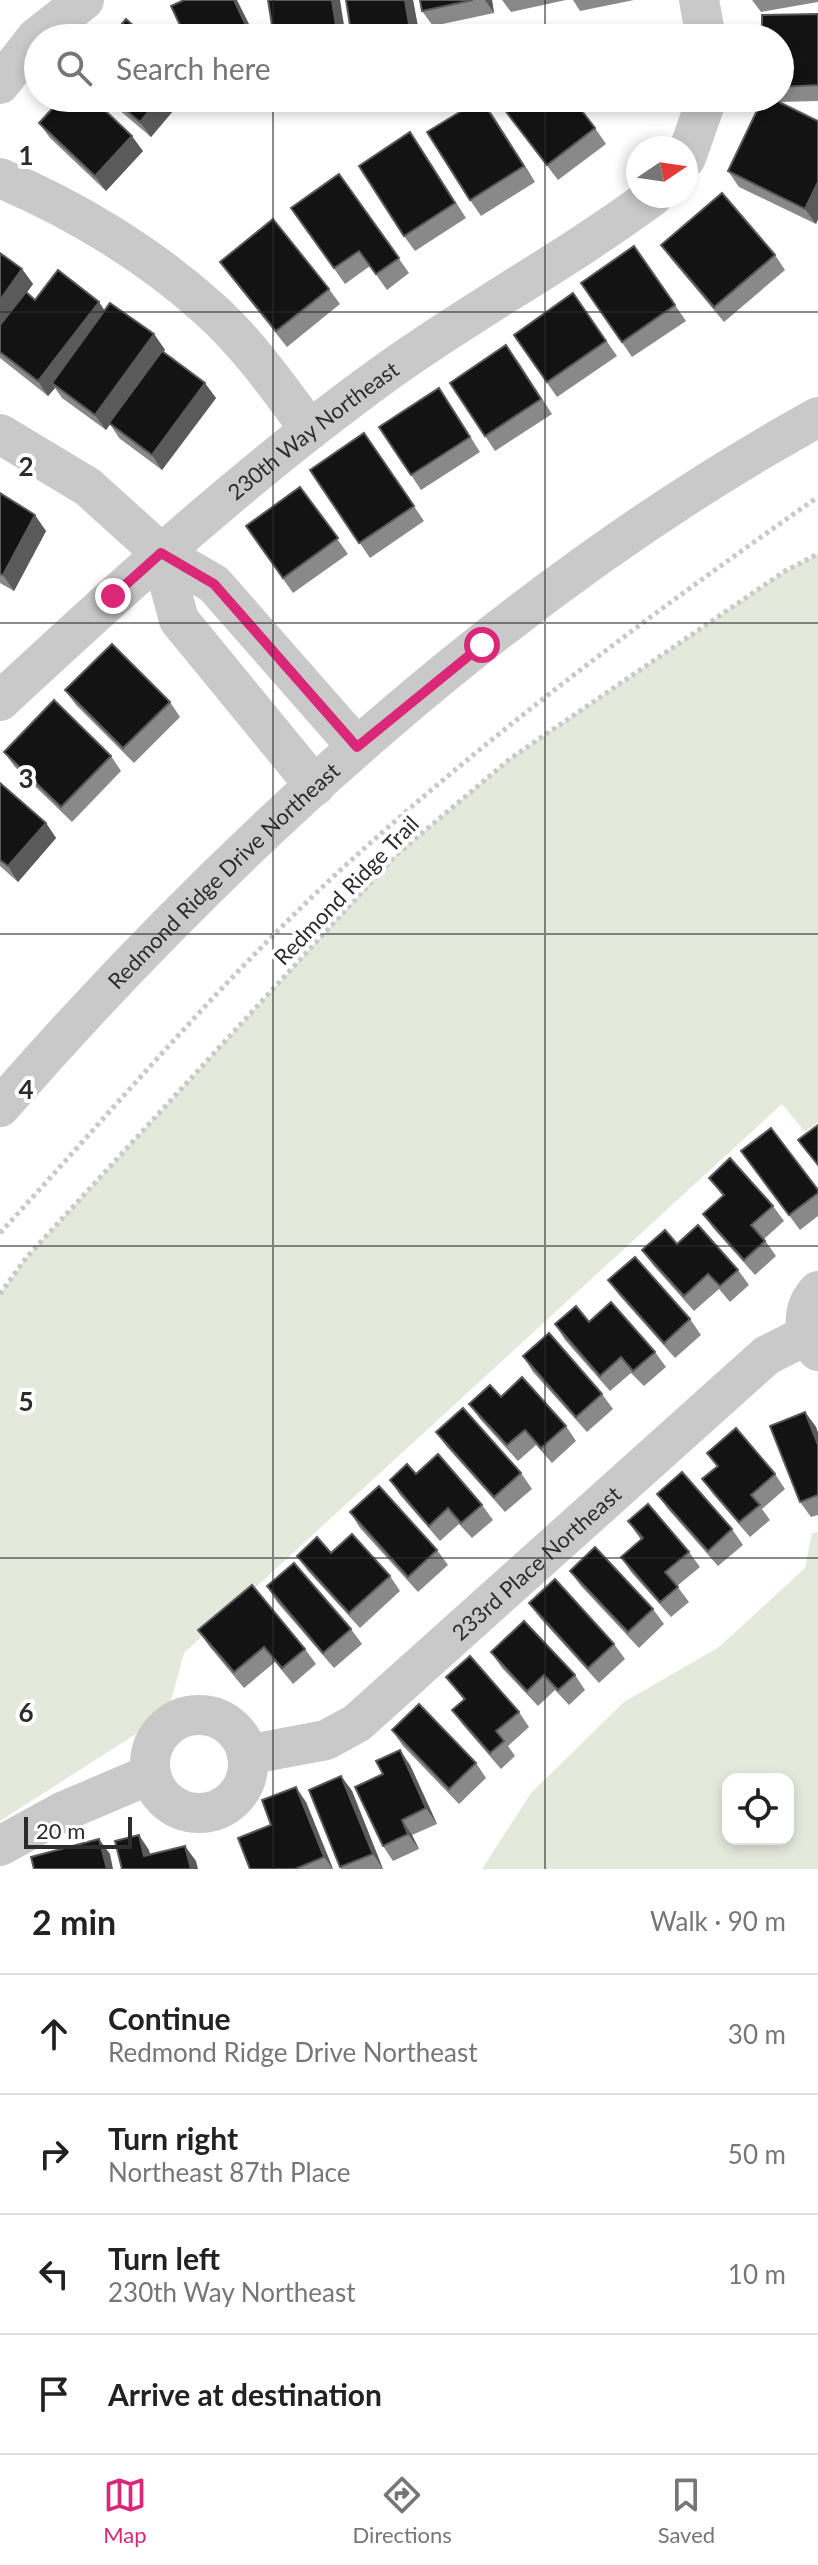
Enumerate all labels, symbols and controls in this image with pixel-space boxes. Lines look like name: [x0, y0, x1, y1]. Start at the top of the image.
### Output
search box: [24, 24, 794, 112]
icon: search: [52, 46, 96, 90]
text: Search here: [116, 50, 271, 86]
north arrow: [626, 136, 698, 208]
text: 1: [18, 139, 34, 171]
street label: 230th Way Northeast: [222, 355, 403, 505]
text: 2: [18, 450, 34, 482]
route end: [95, 578, 131, 614]
route start: [464, 627, 500, 663]
street label: Redmond Ridge Drive Northeast: [102, 756, 345, 994]
text: 3: [18, 762, 34, 794]
street label: Redmond Ridge Trail: [268, 810, 424, 970]
text: 4: [18, 1073, 34, 1105]
text: 5: [18, 1385, 34, 1417]
street label: 233rd Place Northeast: [446, 1480, 626, 1645]
text: 6: [18, 1696, 34, 1728]
map controls: [722, 1773, 794, 1845]
button: locate: [722, 1773, 794, 1845]
scale bar: [24, 1813, 132, 1849]
text: 20 m: [36, 1817, 85, 1844]
text: 2 min: [32, 1901, 116, 1942]
text: Walk · 90 m: [650, 1905, 786, 1937]
text: Continue: [108, 2000, 231, 2036]
icon: ahead: [32, 2012, 76, 2056]
text: 30 m: [728, 2018, 786, 2050]
text: Redmond Ridge Drive Northeast: [108, 2036, 478, 2068]
text: Turn right: [108, 2120, 238, 2156]
icon: right: [32, 2132, 76, 2176]
text: 50 m: [728, 2138, 786, 2170]
text: Northeast 87th Place: [108, 2156, 351, 2188]
text: Turn left: [108, 2240, 220, 2276]
icon: left: [32, 2252, 76, 2296]
text: 10 m: [728, 2258, 786, 2290]
text: 230th Way Northeast: [108, 2276, 356, 2308]
icon: arrive: [32, 2372, 76, 2416]
text: Arrive at destination: [108, 2376, 382, 2412]
tab: Map: [103, 2473, 147, 2548]
tab: Directions: [353, 2473, 452, 2548]
tab: Saved: [658, 2473, 715, 2548]

